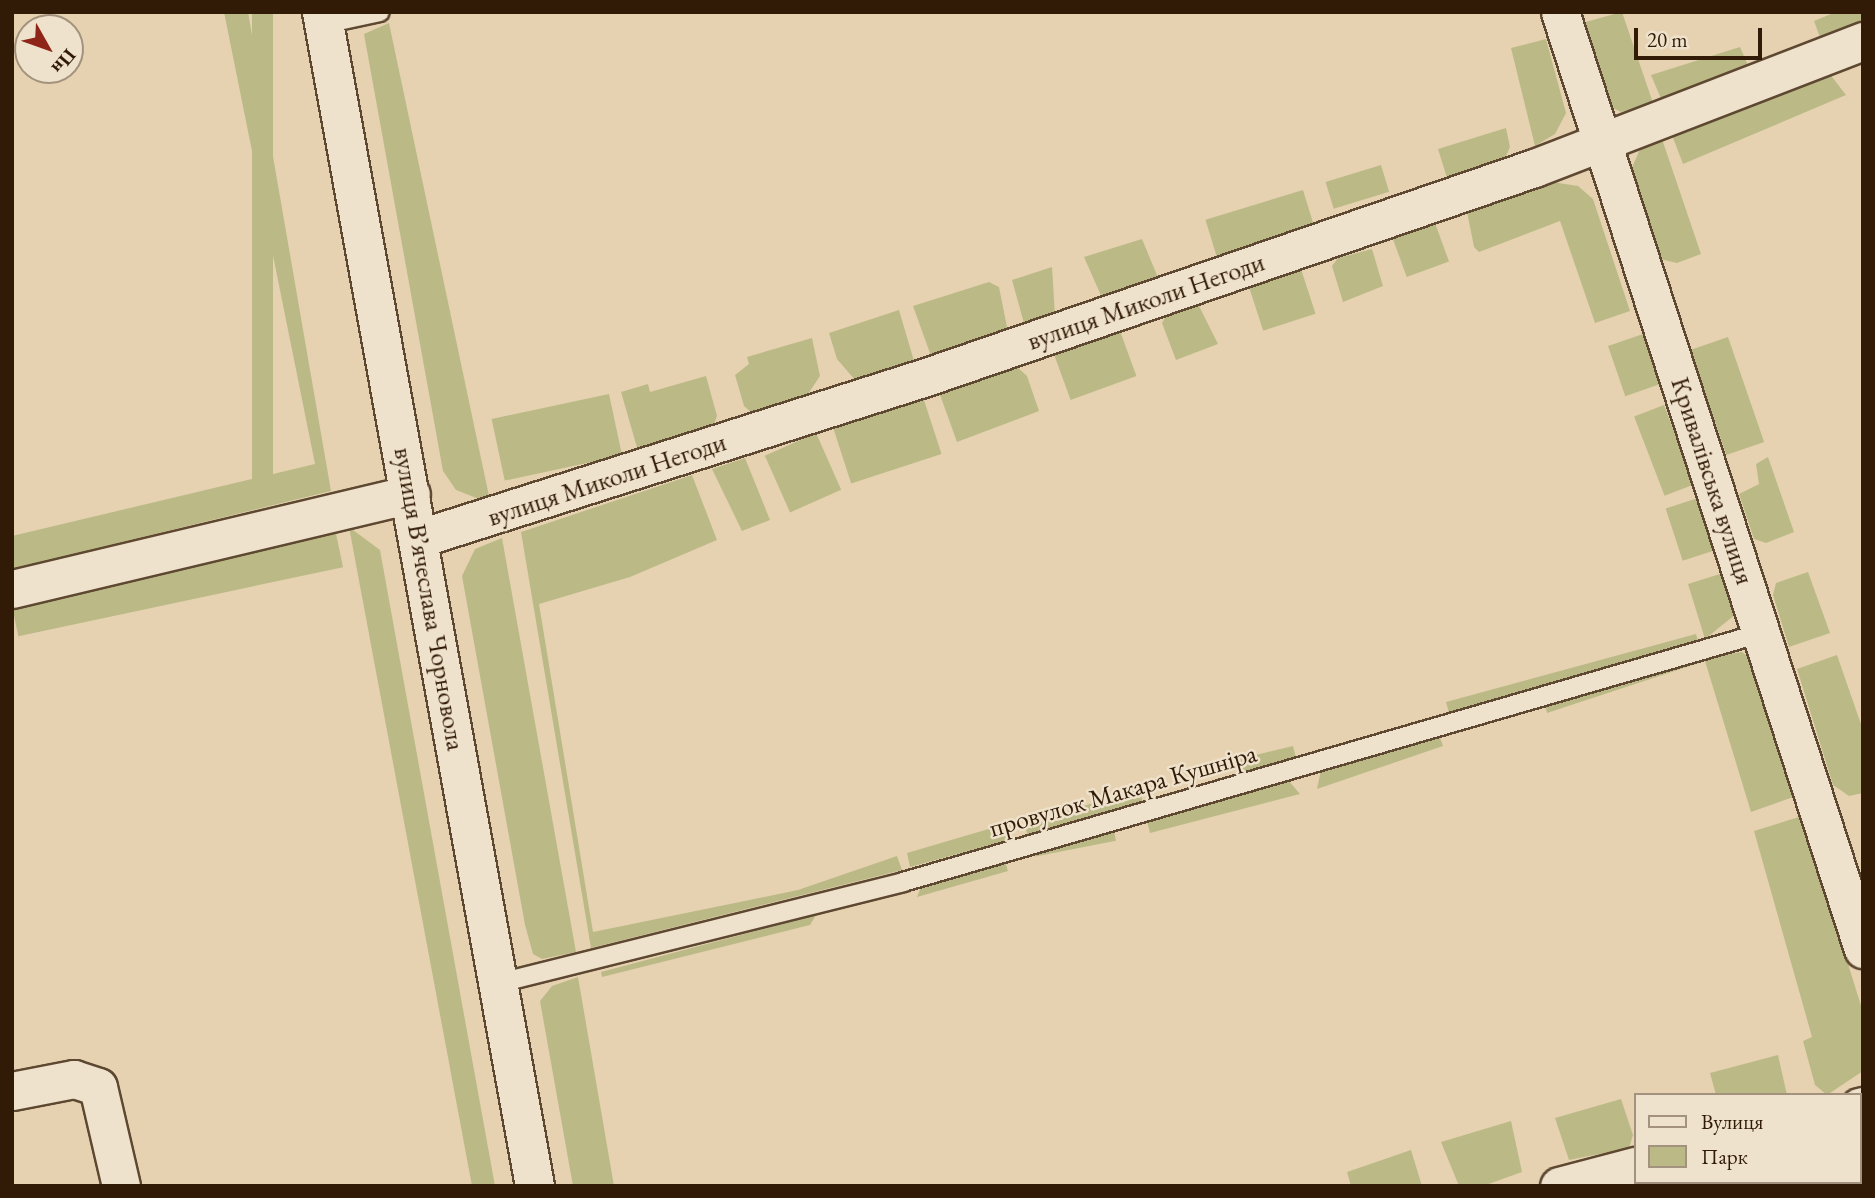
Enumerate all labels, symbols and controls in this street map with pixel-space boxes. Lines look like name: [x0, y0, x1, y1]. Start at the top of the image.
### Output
north arrow: [14, 14, 84, 84]
scale bar: [1637, 14, 1765, 58]
text: 20 m: [1647, 26, 1688, 53]
text: Пн: [46, 44, 82, 80]
street label: вулиця Миколи Негоди: [1023, 247, 1269, 357]
street label: Кривалівська вулиця: [1664, 373, 1760, 589]
street label: вулиця Миколи Негоди: [484, 427, 730, 533]
street label: вулиця Вʼячеслава Чорновола: [387, 445, 471, 753]
street label: провулок Макара Кушніра: [986, 738, 1260, 844]
legend: [1633, 1093, 1861, 1184]
text: Вулиця: [1701, 1108, 1763, 1135]
text: Парк: [1701, 1143, 1748, 1170]

